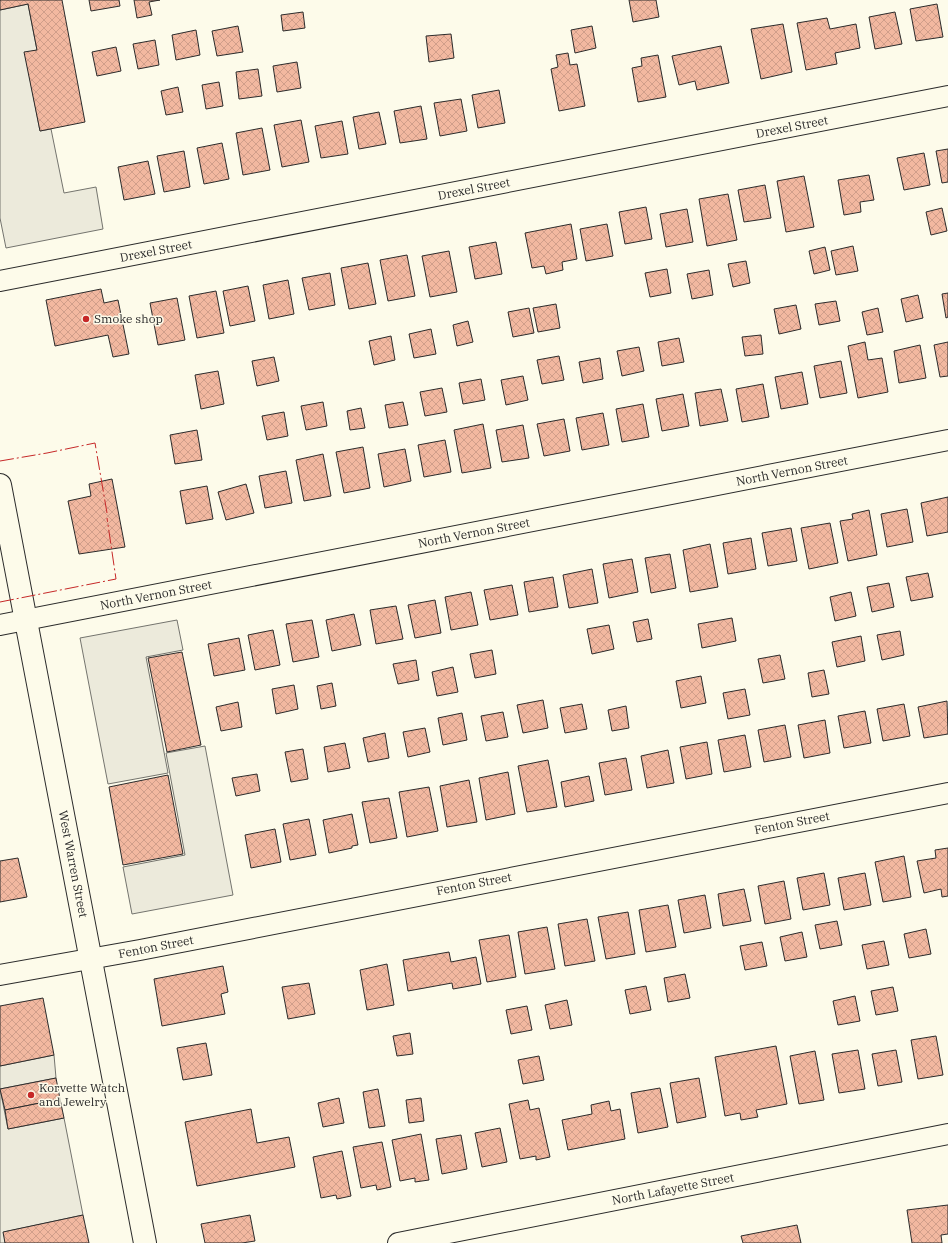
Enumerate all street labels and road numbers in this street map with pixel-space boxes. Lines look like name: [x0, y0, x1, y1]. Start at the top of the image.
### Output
street label: Drexel Street: [755, 112, 829, 141]
street label: Drexel Street: [437, 174, 511, 203]
street label: Drexel Street: [119, 236, 193, 265]
street label: North Vernon Street: [735, 452, 849, 489]
street label: North Vernon Street: [417, 514, 531, 551]
street label: North Vernon Street: [99, 576, 213, 613]
street label: Fenton Street: [753, 808, 831, 837]
street label: West Warren Street: [56, 809, 91, 919]
street label: Fenton Street: [435, 869, 513, 898]
street label: Fenton Street: [117, 932, 195, 961]
street label: North Lafayette Street: [611, 1169, 735, 1208]

